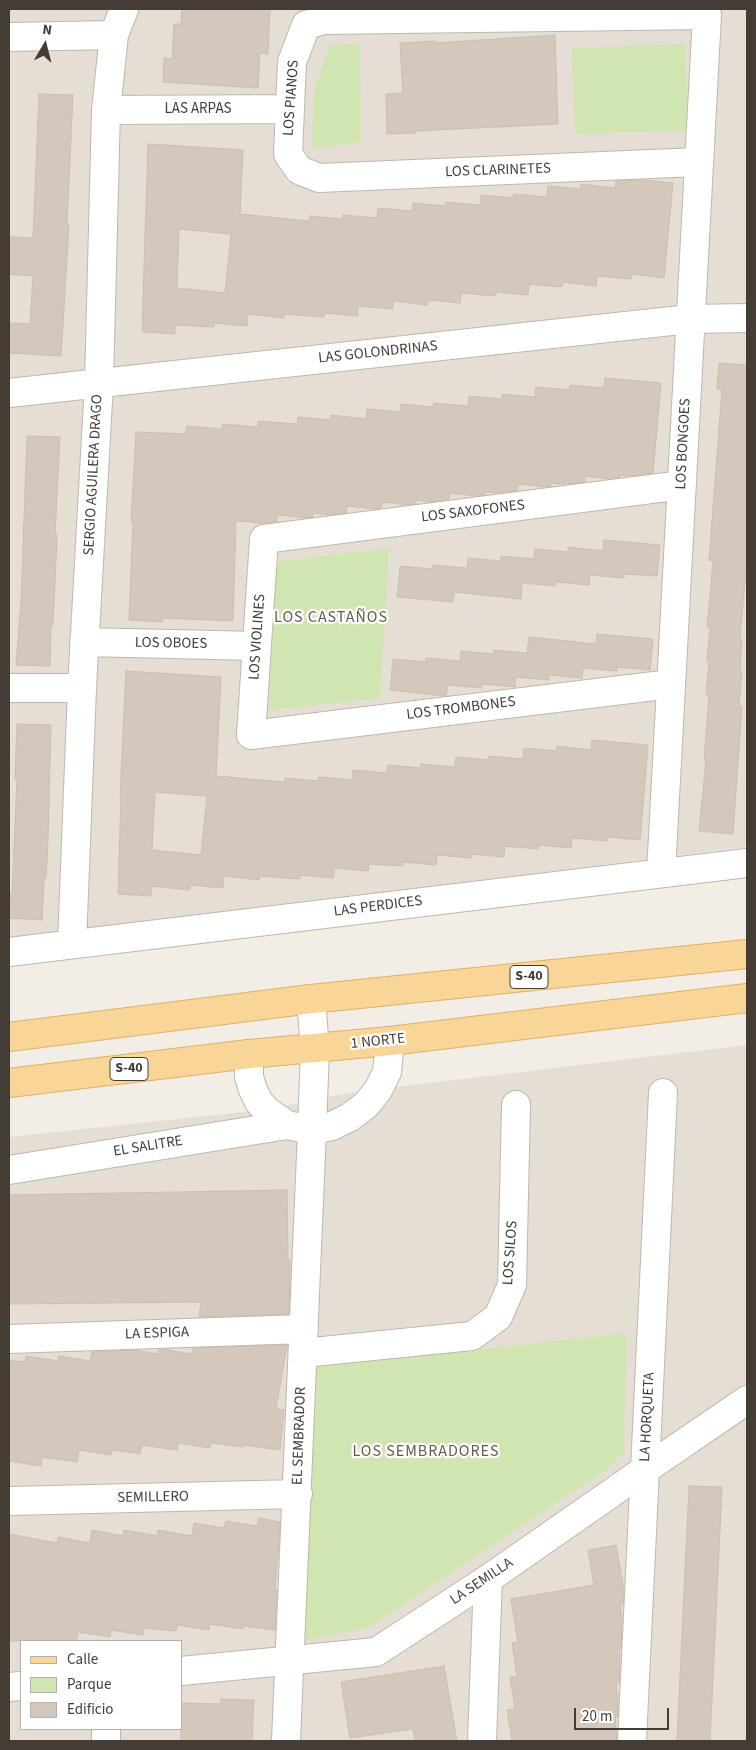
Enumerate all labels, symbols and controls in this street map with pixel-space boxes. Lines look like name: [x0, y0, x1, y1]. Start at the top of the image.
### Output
north arrow: [20, 20, 70, 70]
text: N: [41, 20, 53, 41]
street label: LOS PIANOS: [280, 59, 304, 137]
street label: LAS ARPAS: [164, 101, 232, 119]
street label: LOS CLARINETES: [445, 160, 551, 182]
street label: LAS GOLONDRINAS: [317, 338, 439, 368]
street label: SERGIO AGUILERA DRAGO: [81, 394, 107, 556]
street label: LOS BONGOES: [673, 398, 695, 490]
street label: LOS SAXOFONES: [420, 497, 526, 527]
street label: LOS VIOLINES: [246, 593, 270, 681]
district label: LOS CASTAÑOS: [273, 608, 389, 628]
street label: LOS OBOES: [135, 634, 207, 654]
street label: LOS TROMBONES: [405, 693, 517, 725]
street label: LAS PERDICES: [333, 893, 423, 921]
road number: S-40: [510, 966, 548, 989]
street label: 1 NORTE: [350, 1030, 406, 1054]
road number: S-40: [110, 1058, 148, 1080]
street label: EL SALITRE: [112, 1133, 184, 1161]
street label: LOS SILOS: [500, 1220, 522, 1286]
street label: LA ESPIGA: [125, 1324, 189, 1344]
street label: LA HORQUETA: [637, 1372, 659, 1462]
street label: EL SEMBRADOR: [289, 1387, 311, 1485]
district label: LOS SEMBRADORES: [351, 1442, 501, 1462]
street label: SEMILLERO: [117, 1488, 189, 1508]
street label: LA SEMILLA: [447, 1554, 517, 1610]
legend: [20, 1640, 182, 1730]
text: Calle: [67, 1649, 98, 1670]
text: Parque: [67, 1674, 111, 1695]
scale bar: [576, 1698, 671, 1730]
text: Edificio: [67, 1699, 114, 1720]
text: 20 m: [582, 1706, 612, 1727]

